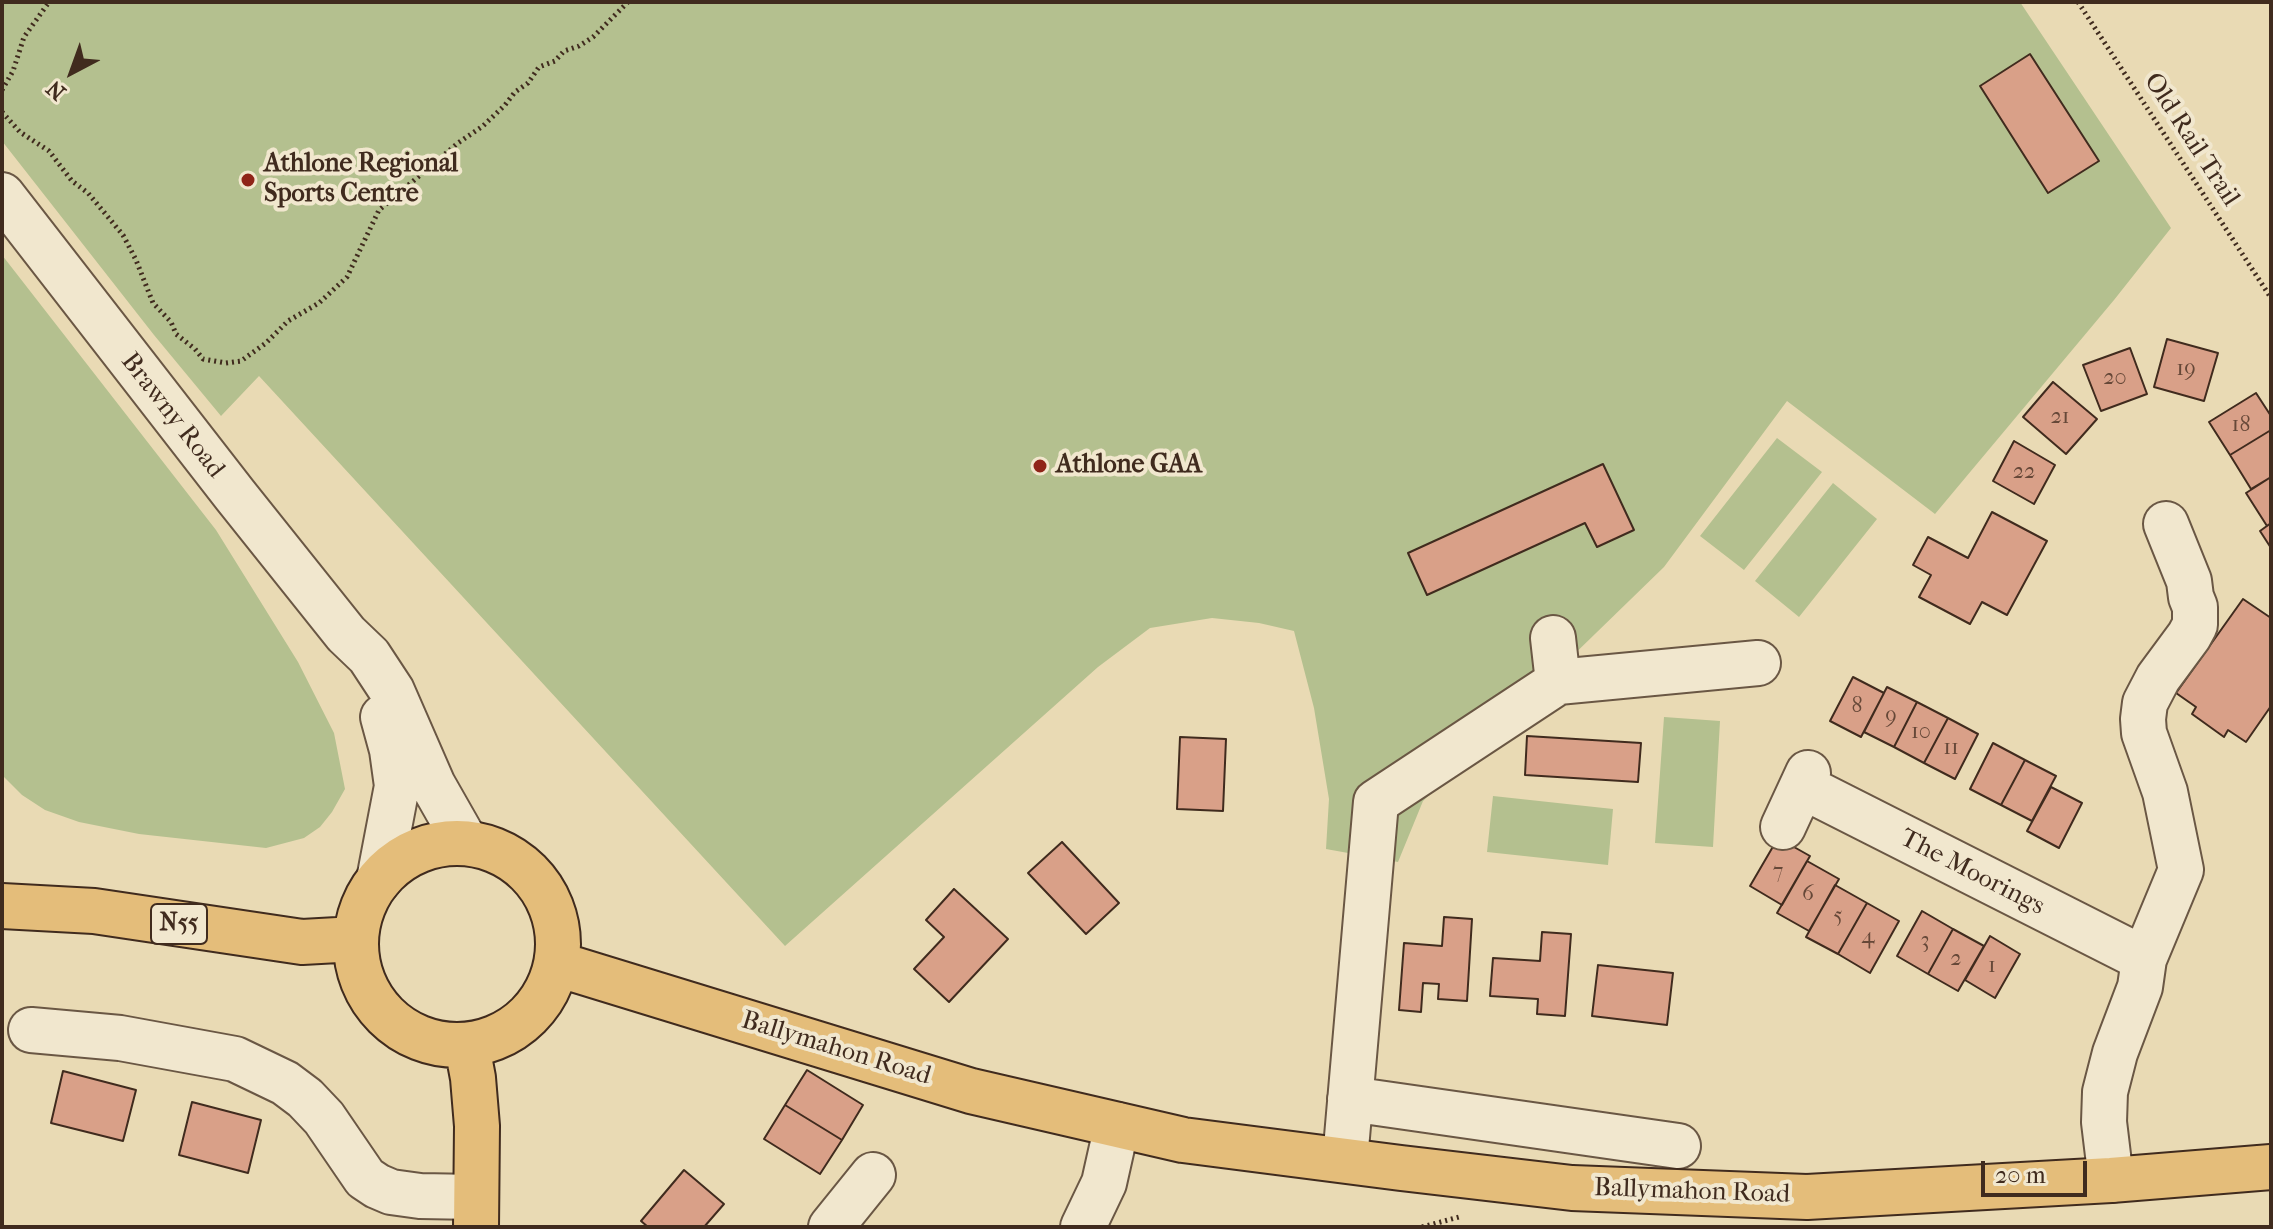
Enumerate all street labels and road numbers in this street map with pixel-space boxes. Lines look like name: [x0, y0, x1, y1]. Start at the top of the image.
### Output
street label: Old Rail Trail: [2136, 67, 2246, 213]
street label: Brawny Road: [113, 347, 231, 485]
street label: The Moorings: [1895, 823, 2049, 923]
road number: N55: [151, 904, 207, 944]
street label: Ballymahon Road: [738, 1005, 934, 1093]
street label: Ballymahon Road: [1593, 1173, 1791, 1211]

